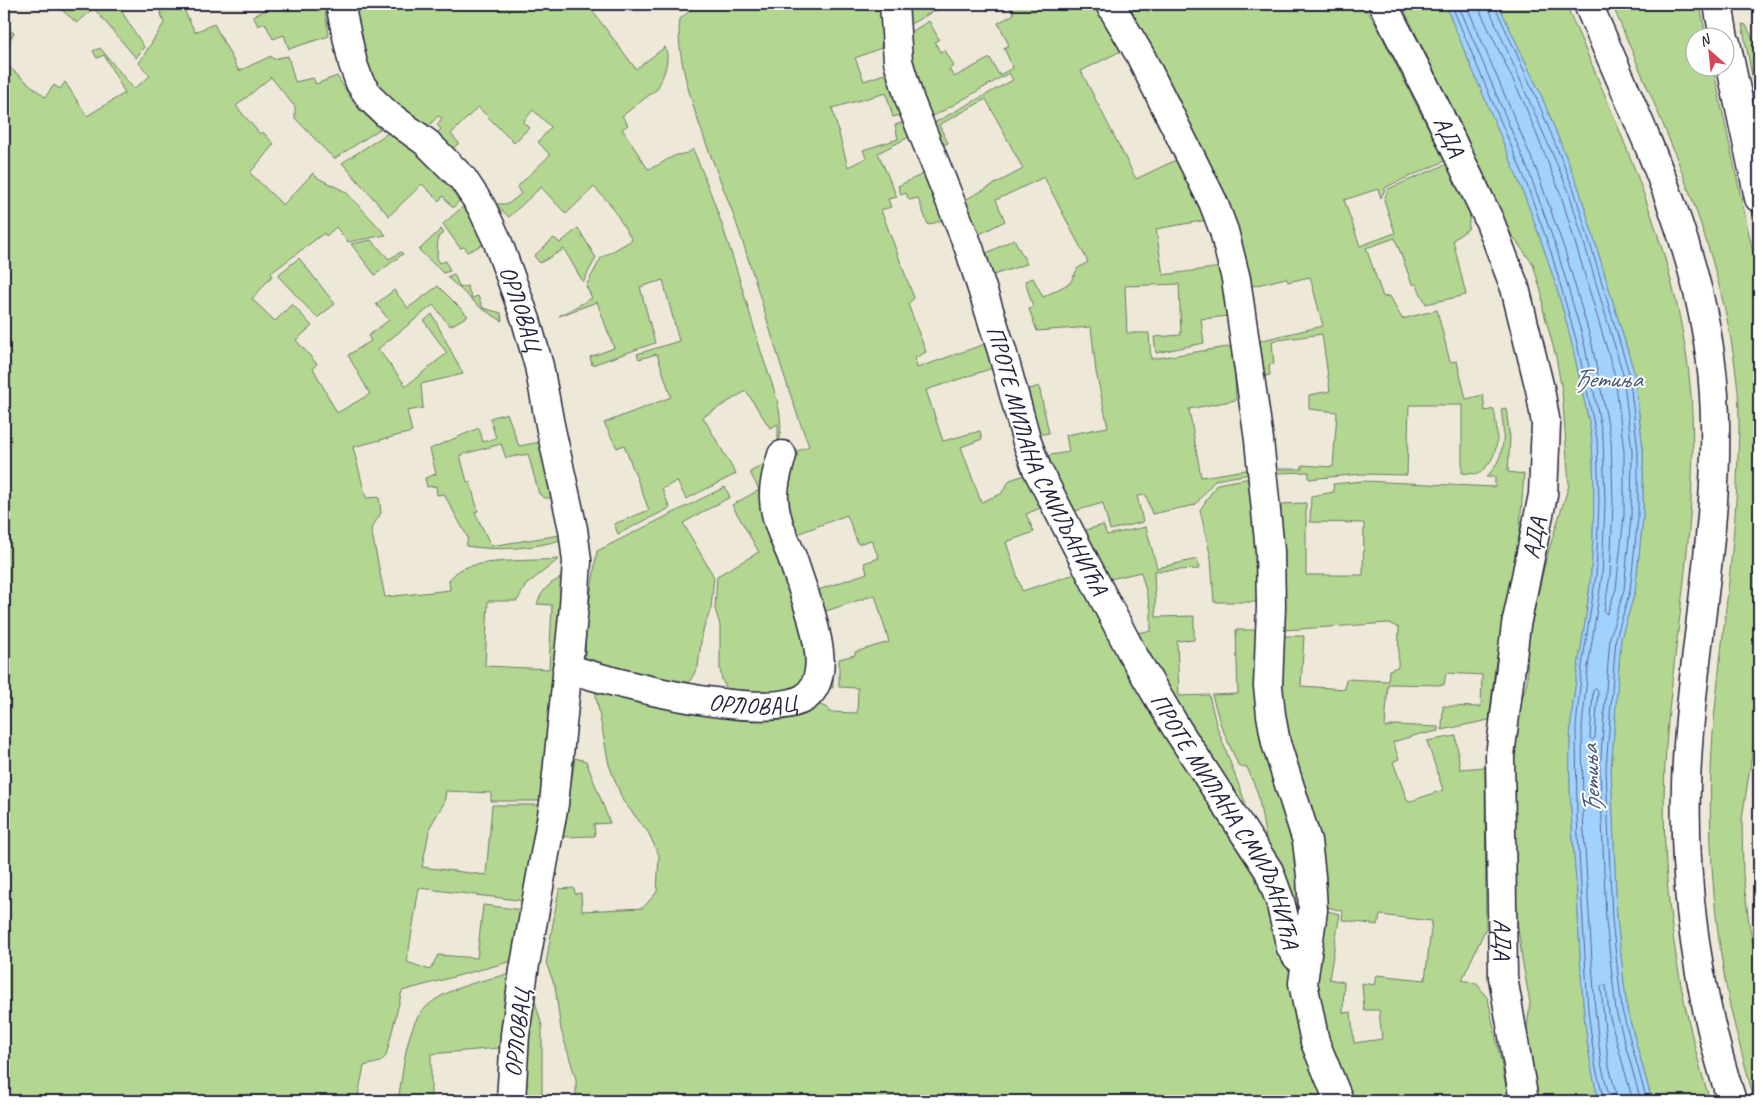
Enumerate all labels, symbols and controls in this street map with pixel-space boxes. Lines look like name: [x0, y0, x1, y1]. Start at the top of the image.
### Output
north arrow: [1686, 28, 1736, 78]
text: N: [1697, 30, 1714, 50]
street label: АДА: [1427, 111, 1472, 162]
street label: ОРЛОВАЦ: [493, 262, 550, 357]
street label: ПРОТЕ МИЛАНА СМИЉАНИЋА: [980, 322, 1115, 601]
water label: Ђетиња: [1572, 363, 1644, 395]
street label: АДА: [1515, 514, 1553, 561]
street label: ОРЛОВАЦ: [707, 686, 802, 721]
street label: ПРОТЕ МИЛАНА СМИЉАНИЋА: [1144, 687, 1306, 952]
water label: Ђетиња: [1573, 742, 1609, 816]
street label: АДА: [1487, 918, 1518, 961]
street label: ОРЛОВАЦ: [497, 985, 537, 1078]

